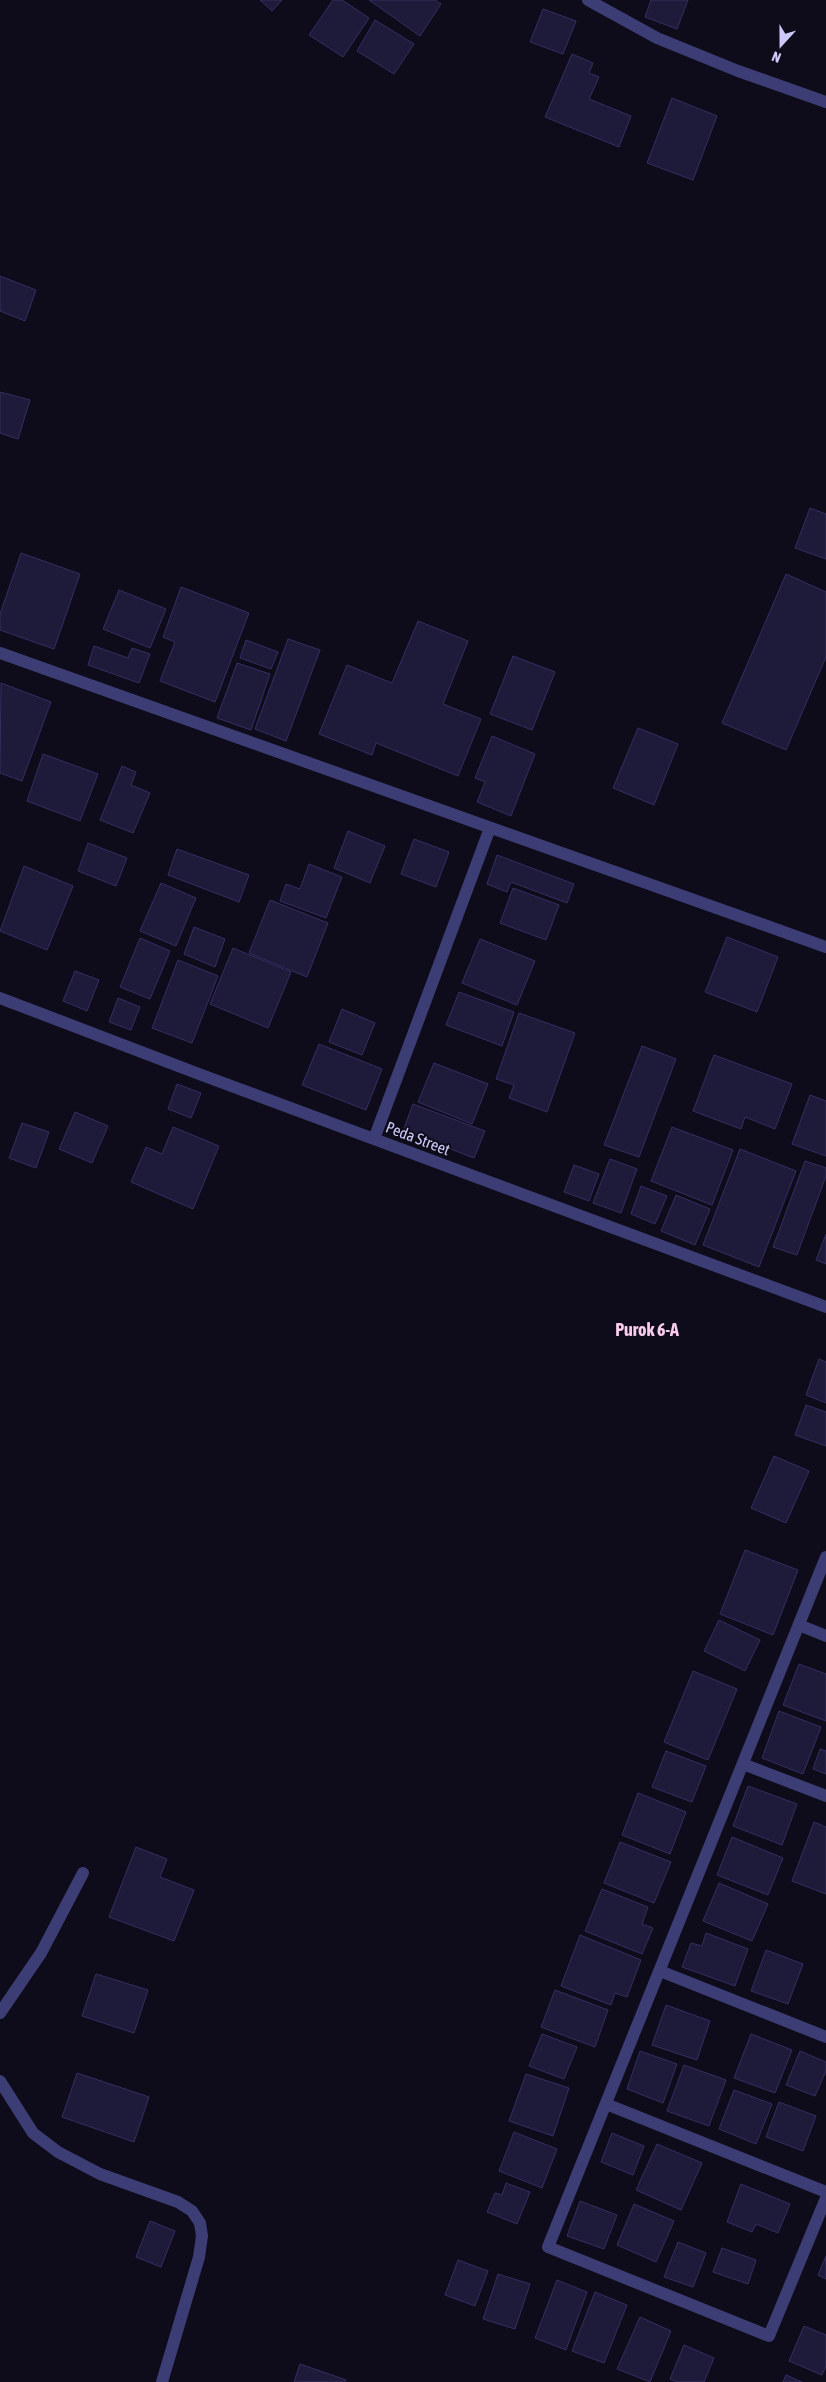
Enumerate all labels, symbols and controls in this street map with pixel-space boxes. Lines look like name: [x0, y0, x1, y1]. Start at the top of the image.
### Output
north arrow: [756, 20, 806, 70]
text: N: [770, 48, 783, 66]
street label: Peda Street: [383, 1118, 453, 1159]
district label: Purok 6-A: [615, 1319, 679, 1340]

